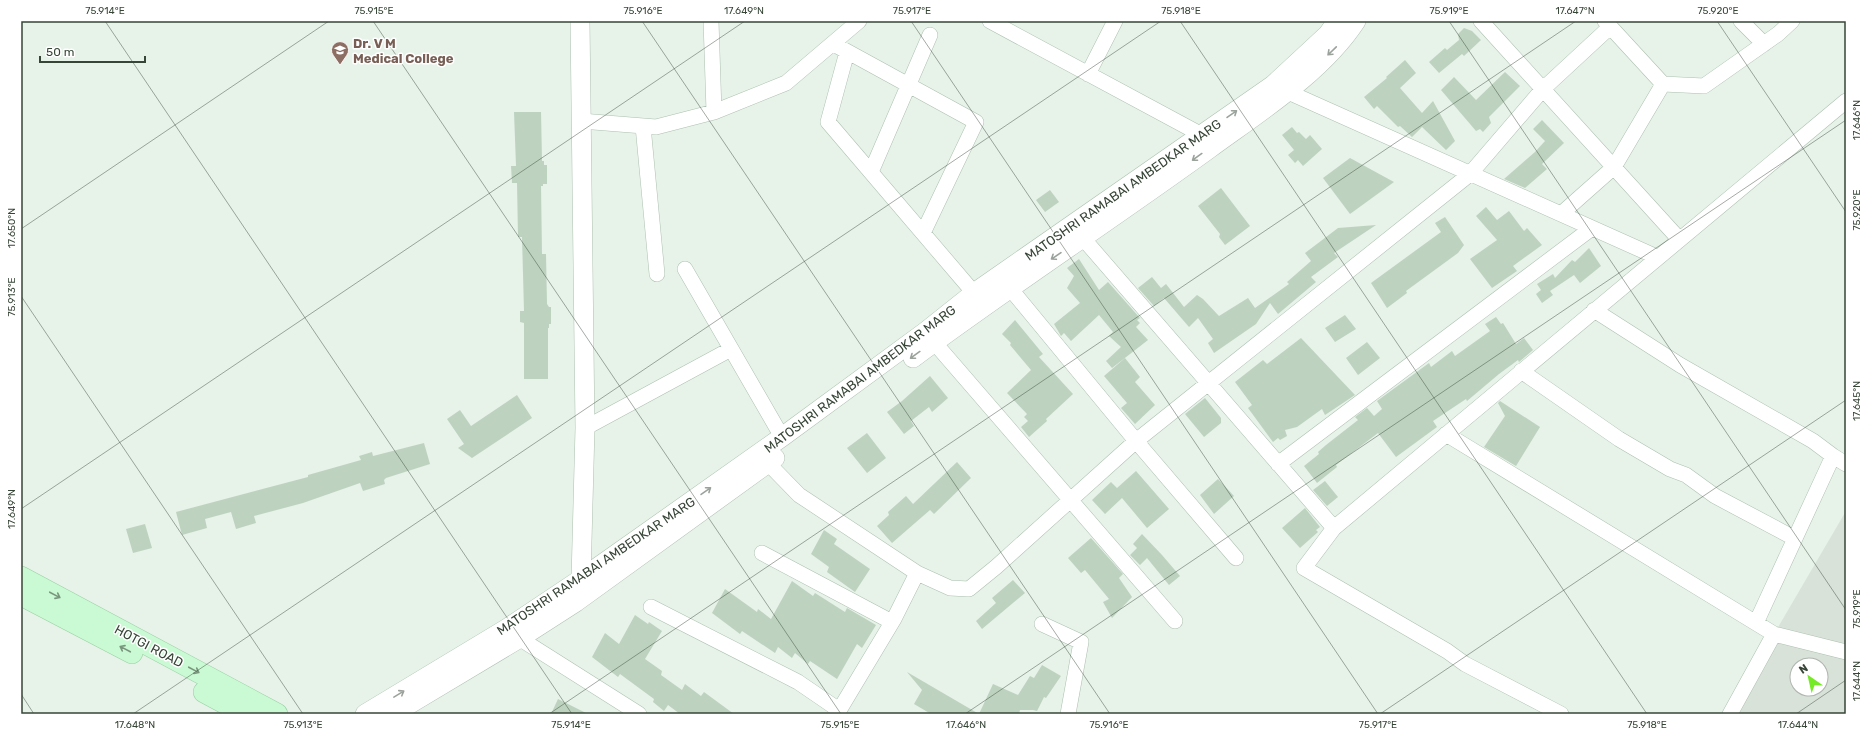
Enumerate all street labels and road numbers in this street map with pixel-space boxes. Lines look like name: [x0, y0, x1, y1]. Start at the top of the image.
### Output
street label: MATOSHRI RAMABAI AMBEDKAR MARG: [1022, 116, 1224, 264]
street label: MATOSHRI RAMABAI AMBEDKAR MARG: [761, 302, 959, 456]
street label: MATOSHRI RAMABAI AMBEDKAR MARG: [494, 494, 698, 638]
street label: HOTGI ROAD: [112, 622, 186, 670]

